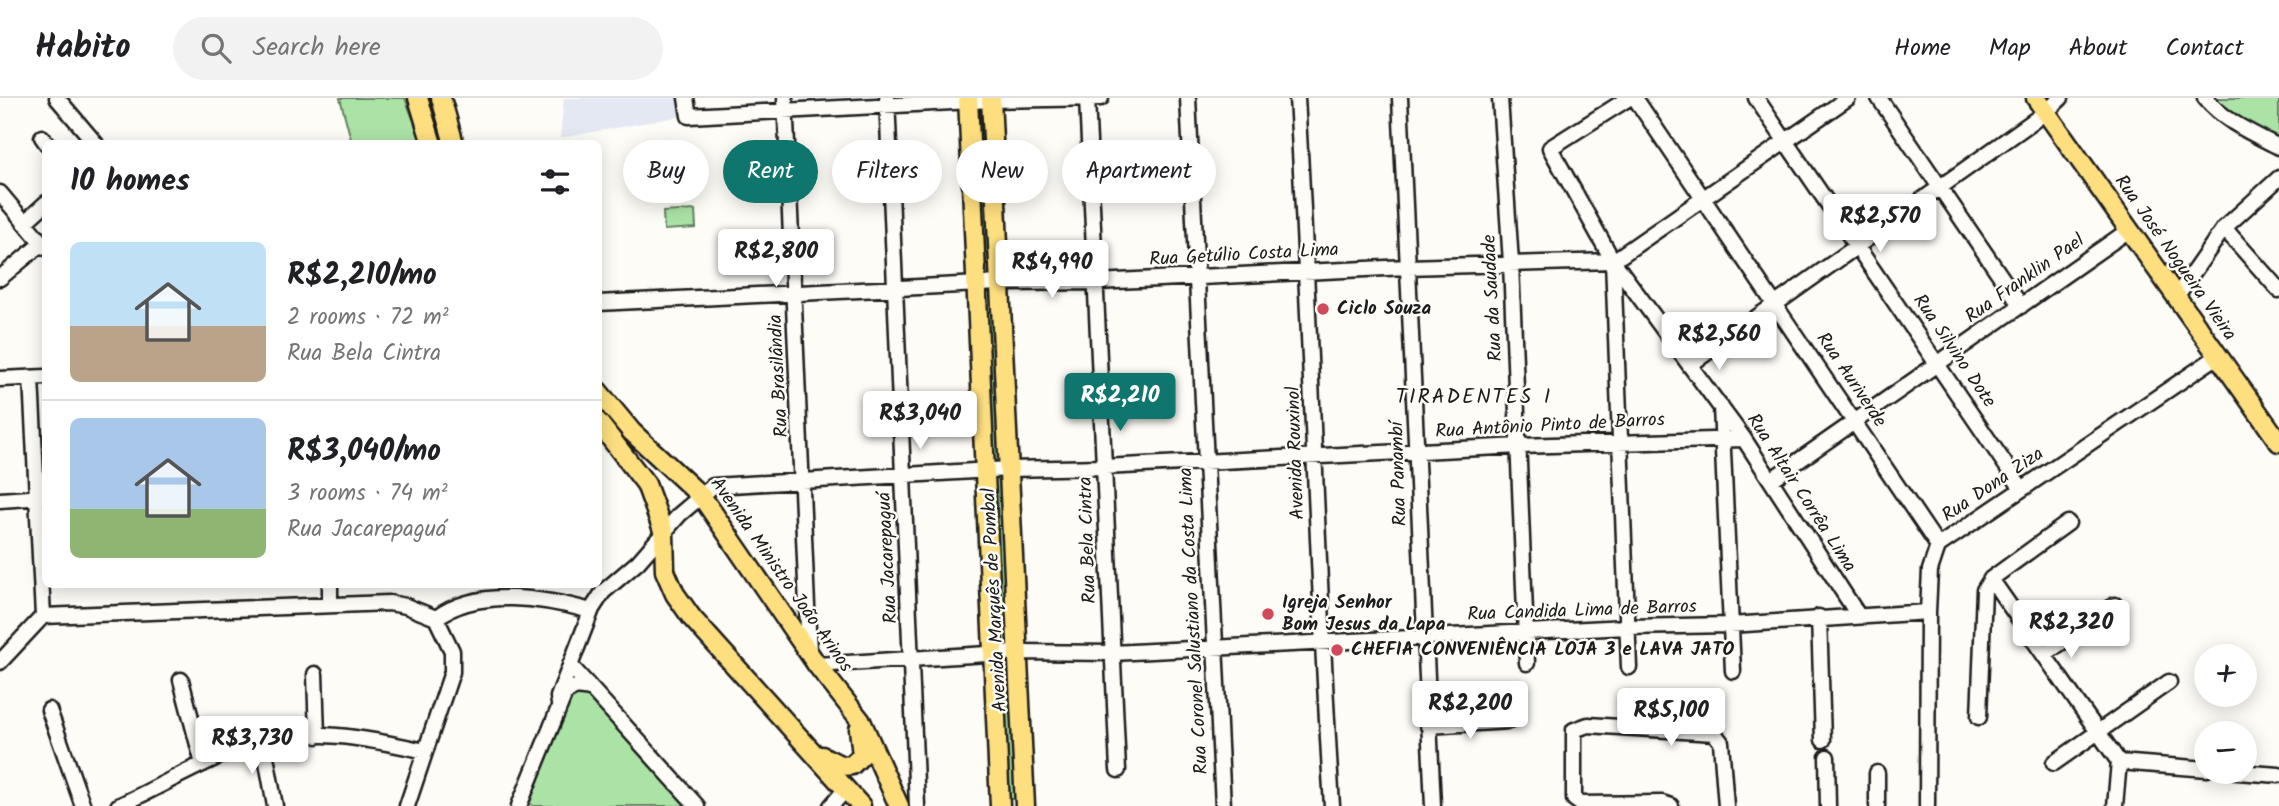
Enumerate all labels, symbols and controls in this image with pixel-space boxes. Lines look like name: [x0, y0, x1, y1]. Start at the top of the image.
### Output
search box: [173, 17, 663, 80]
text: Habito: [35, 22, 131, 75]
text: Search here: [253, 27, 381, 69]
icon: search: [197, 29, 235, 67]
text: Home: [1894, 29, 1951, 68]
text: Map: [1989, 29, 2031, 68]
text: About: [2069, 29, 2127, 68]
text: Contact: [2165, 29, 2244, 68]
chip: Buy: [623, 140, 709, 203]
chip: Rent: [723, 140, 818, 203]
chip: Filters: [832, 140, 942, 203]
chip: New: [956, 140, 1048, 203]
chip: Apartment: [1062, 140, 1216, 203]
text: 10 homes: [70, 158, 190, 206]
icon: filters: [536, 163, 574, 201]
street label: Rua José Nogueira Vieira: [2106, 169, 2244, 347]
pin: R$2,570: [1815, 194, 1945, 254]
text: R$2,570: [1839, 199, 1921, 235]
street label: Rua Franklin Pael: [1959, 226, 2091, 332]
pin: R$2,800: [711, 230, 841, 289]
street label: Rua da Saudade: [1475, 233, 1511, 362]
text: R$2,800: [734, 234, 818, 270]
street label: Rua Getúlio Costa Lima: [1149, 235, 1339, 275]
pin: R$4,990: [987, 240, 1117, 300]
text: R$4,990: [1011, 245, 1093, 281]
text: R$2,210/mo: [287, 252, 437, 300]
icon: home: [126, 270, 210, 354]
street label: Rua Silvino Dote: [1905, 288, 2004, 414]
place label: Ciclo Souza: [1337, 294, 1431, 324]
text: 2 rooms · 72 m²: [287, 300, 449, 336]
marker: Ciclo Souza: [1315, 301, 1331, 317]
pin: R$2,560: [1654, 313, 1784, 372]
street label: Rua Brasilândia: [761, 314, 797, 438]
text: R$2,560: [1678, 317, 1760, 353]
street label: Rua Auriverde: [1808, 326, 1894, 434]
text: Rua Bela Cintra: [287, 336, 441, 372]
pin: R$2,210: [1055, 374, 1185, 433]
text: R$2,210: [1080, 378, 1160, 414]
district label: TIRADENTES I: [1396, 381, 1552, 414]
street label: Avenida Rouxinol: [1279, 385, 1313, 520]
pin: R$3,040: [855, 392, 985, 451]
text: R$3,040: [879, 396, 961, 432]
street label: Rua Antônio Pinto de Barros: [1434, 405, 1666, 447]
street label: Rua Altair Corrêa Lima: [1738, 408, 1864, 578]
street label: Rua Panambí: [1382, 418, 1416, 527]
text: R$3,040/mo: [287, 428, 441, 476]
street label: Rua Dona Ziza: [1936, 440, 2050, 530]
icon: home: [126, 446, 210, 530]
street label: Rua Coronel Salustiano da Costa Lima: [1171, 467, 1217, 775]
street label: Avenida Ministro João Arinos: [702, 471, 860, 679]
text: 3 rooms · 74 m²: [287, 476, 448, 512]
street label: Rua Bela Cintra: [1071, 476, 1105, 604]
street label: Avenida Marquês de Pombal: [974, 487, 1016, 713]
street label: Rua Jacarepaguá: [869, 489, 906, 625]
text: Rua Jacarepaguá: [287, 512, 447, 548]
place label: Igreja Senhor Bom Jesus da Lapa: [1282, 588, 1446, 640]
street label: Rua Candida Lima de Barros: [1467, 592, 1697, 630]
pin: R$2,320: [2006, 601, 2136, 660]
text: R$2,320: [2029, 605, 2113, 641]
marker: Igreja Senhor Bom Jesus da Lapa: [1260, 606, 1276, 622]
place label: CHEFIA CONVENIÊNCIA LOJA 3 e LAVA JATO: [1351, 635, 1734, 665]
marker: CHEFIA CONVENIÊNCIA LOJA 3 e LAVA JATO: [1329, 642, 1345, 658]
map controls: [2194, 644, 2257, 784]
button: +: [2194, 644, 2257, 707]
pin: R$2,200: [1405, 682, 1535, 741]
text: R$2,200: [1428, 686, 1512, 722]
pin: R$5,100: [1606, 688, 1736, 748]
text: R$5,100: [1633, 693, 1709, 729]
pin: R$3,730: [187, 716, 317, 776]
text: R$3,730: [211, 721, 293, 757]
button: −: [2194, 721, 2257, 784]

